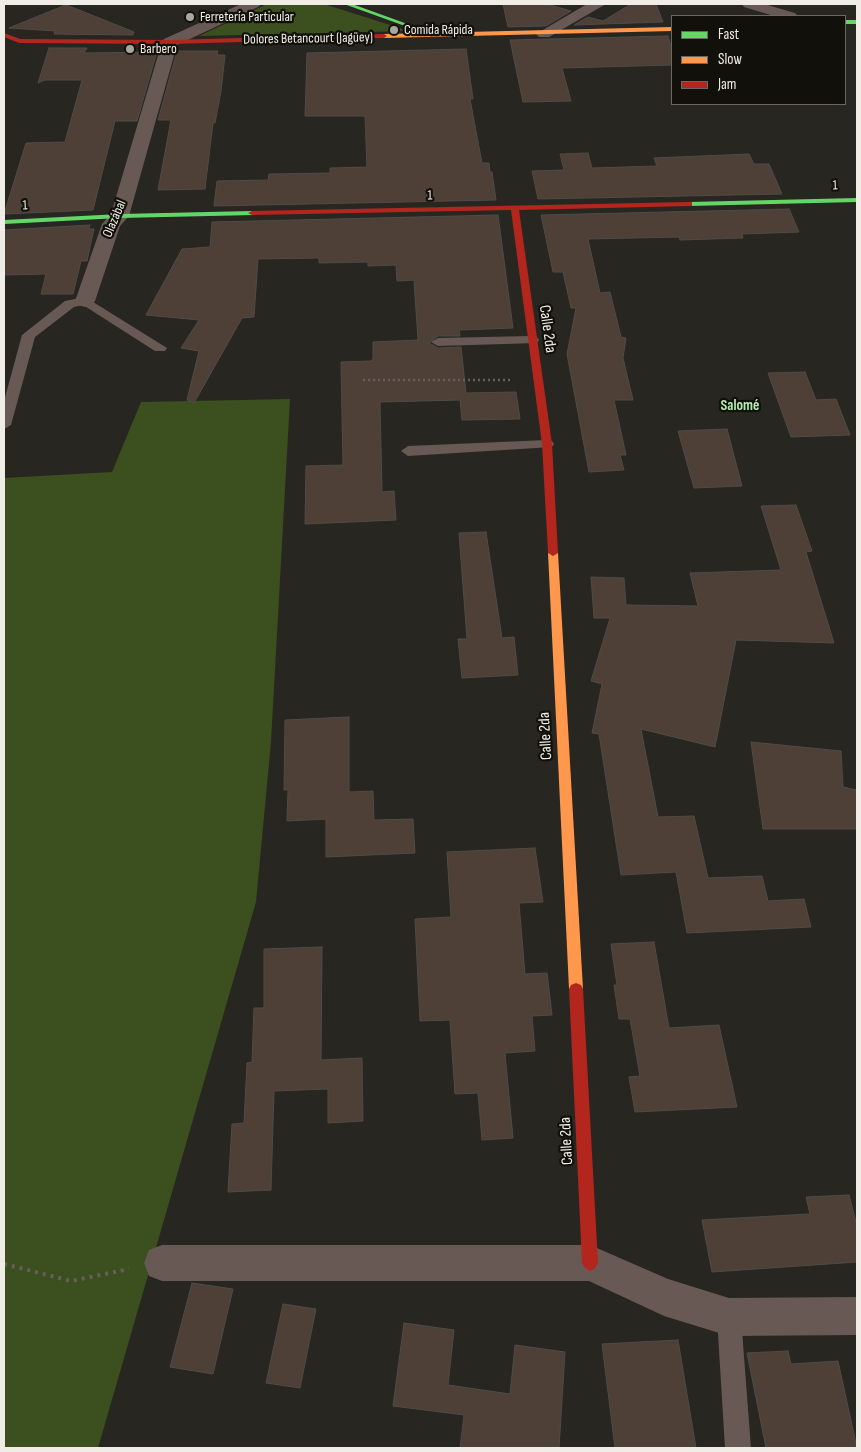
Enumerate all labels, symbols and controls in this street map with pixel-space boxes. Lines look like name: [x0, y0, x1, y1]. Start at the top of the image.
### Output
place label: Ferretería Particular: [200, 9, 294, 25]
marker: Ferretería Particular: [184, 11, 196, 23]
legend: [671, 15, 846, 105]
place label: Comida Rápida: [404, 22, 473, 38]
marker: Comida Rápida: [388, 24, 400, 36]
text: Fast: [718, 25, 739, 44]
street label: Dolores Betancourt (Jagüey): [243, 29, 373, 49]
place label: Barbero: [140, 41, 177, 57]
marker: Barbero: [124, 43, 136, 55]
text: Slow: [718, 50, 742, 69]
text: Jam: [718, 75, 736, 94]
street label: 1: [832, 178, 838, 194]
street label: 1: [427, 188, 433, 204]
street label: 1: [22, 197, 28, 215]
street label: Olazábal: [100, 198, 130, 240]
street label: Calle 2da: [534, 304, 560, 354]
district label: Salomé: [721, 397, 759, 415]
street label: Calle 2da: [535, 712, 557, 760]
street label: Calle 2da: [556, 1117, 578, 1165]

